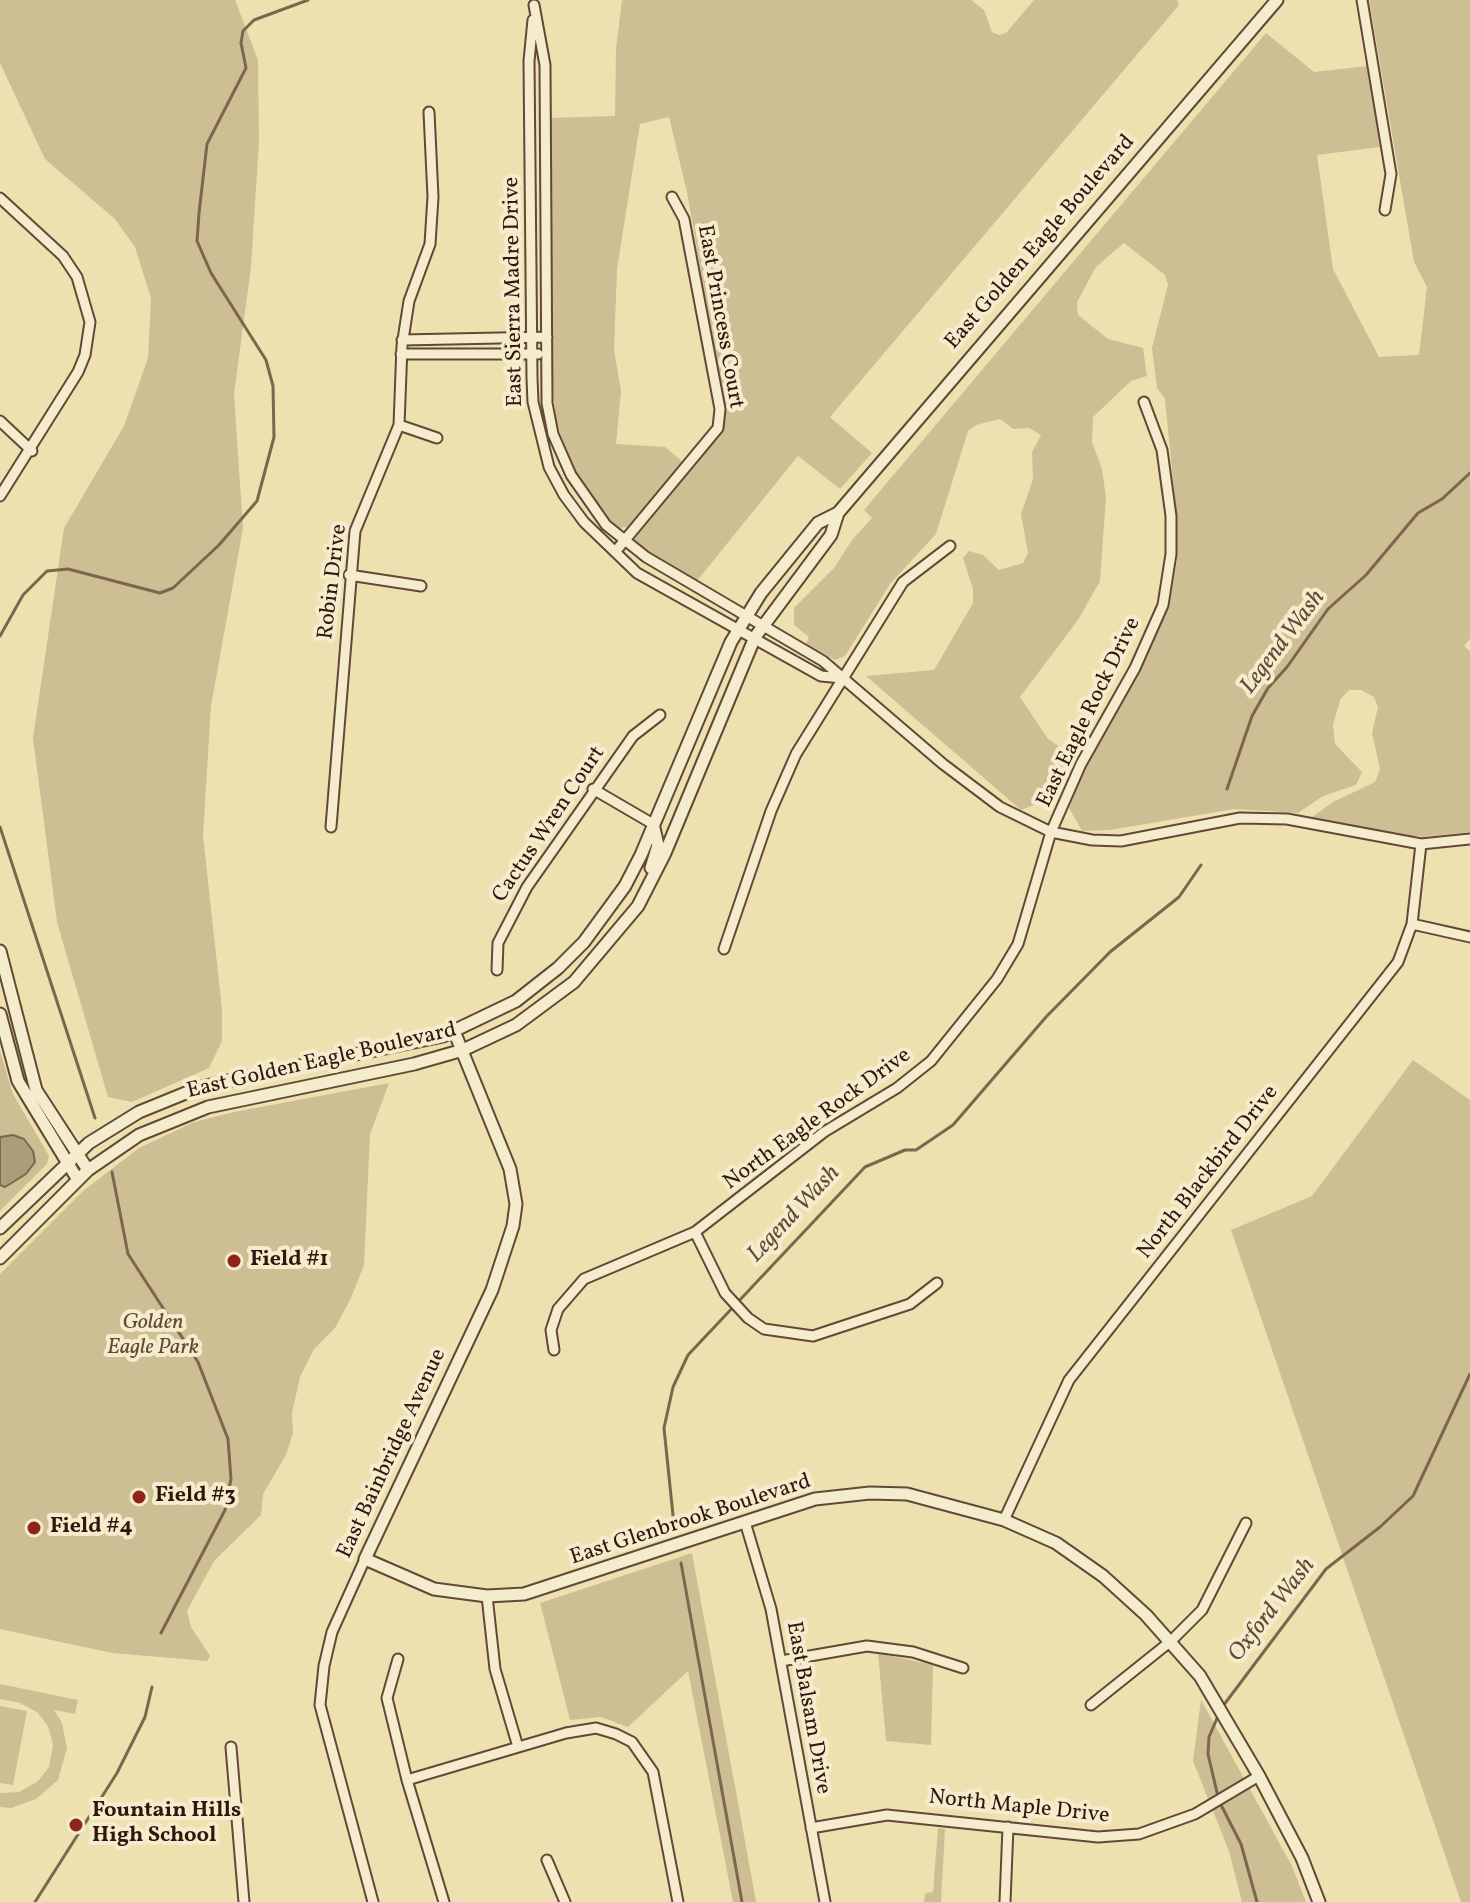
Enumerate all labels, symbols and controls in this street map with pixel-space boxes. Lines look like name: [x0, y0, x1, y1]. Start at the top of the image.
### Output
street label: East Golden Eagle Boulevard: [941, 130, 1141, 356]
street label: East Sierra Madre Drive: [500, 177, 530, 407]
street label: East Princess Court: [690, 223, 748, 411]
street label: Robin Drive: [314, 523, 354, 641]
water label: Legend Wash: [1235, 585, 1333, 701]
street label: East Eagle Rock Drive: [1032, 614, 1148, 812]
street label: Cactus Wren Court: [488, 742, 612, 908]
street label: East Golden Eagle Boulevard: [185, 1018, 459, 1106]
street label: North Eagle Rock Drive: [719, 1043, 917, 1197]
street label: North Blackbird Drive: [1133, 1081, 1285, 1265]
water label: Legend Wash: [742, 1160, 848, 1270]
place label: Field #1: [250, 1248, 328, 1274]
marker: Field #1: [225, 1252, 243, 1270]
park label: Golden Eagle Park: [107, 1311, 199, 1362]
street label: East Bainbridge Avenue: [333, 1345, 453, 1563]
street label: East Glenbrook Boulevard: [567, 1470, 815, 1572]
place label: Field #3: [155, 1484, 236, 1510]
marker: Field #3: [130, 1488, 148, 1506]
place label: Field #4: [50, 1515, 133, 1541]
marker: Field #4: [25, 1519, 43, 1537]
water label: Oxford Wash: [1223, 1553, 1323, 1669]
street label: East Balsam Drive: [779, 1620, 835, 1796]
street label: North Maple Drive: [927, 1785, 1111, 1831]
place label: Fountain Hills High School: [92, 1799, 241, 1850]
marker: Fountain Hills High School: [67, 1816, 85, 1834]

